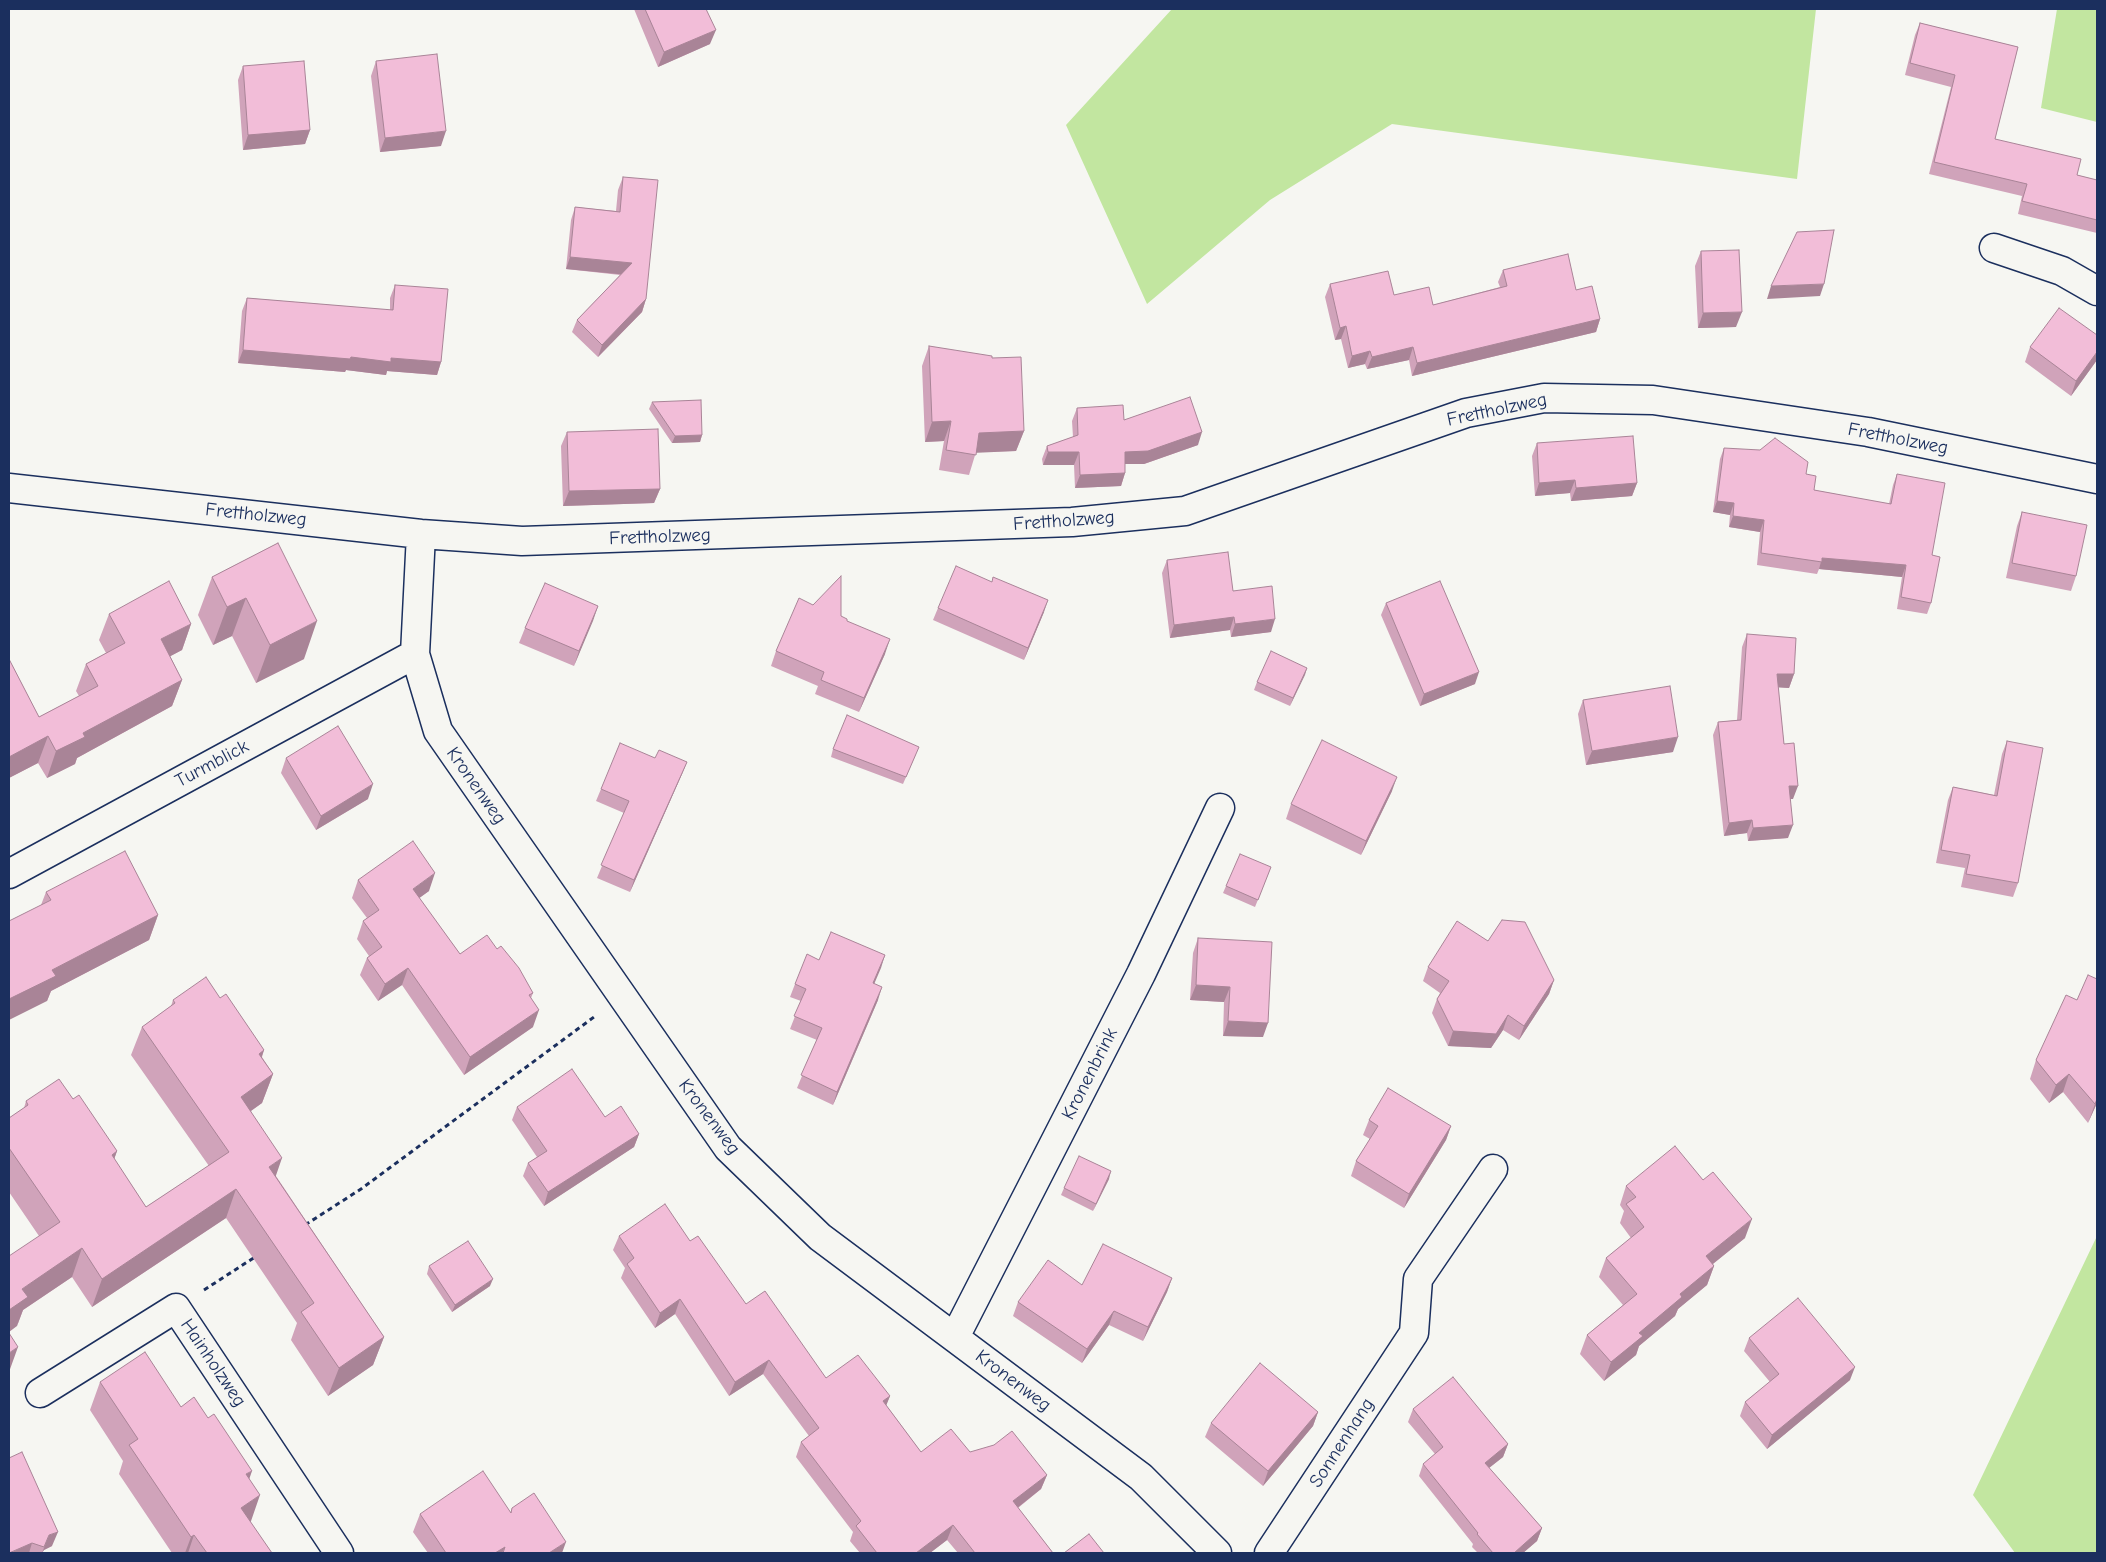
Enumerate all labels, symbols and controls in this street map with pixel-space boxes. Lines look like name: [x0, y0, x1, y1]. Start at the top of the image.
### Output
street label: Frettholzweg: [1445, 388, 1549, 432]
street label: Frettholzweg: [1846, 418, 1950, 460]
street label: Frettholzweg: [204, 498, 308, 532]
street label: Frettholzweg: [1012, 506, 1116, 536]
street label: Frettholzweg: [609, 524, 711, 550]
street label: Turmblick: [171, 735, 253, 793]
street label: Kronenweg: [441, 743, 511, 829]
street label: Kronenbrink: [1057, 1024, 1123, 1124]
street label: Kronenweg: [673, 1075, 745, 1159]
street label: Hainholzweg: [175, 1315, 251, 1411]
street label: Kronenweg: [971, 1345, 1055, 1417]
street label: Sonnenhang: [1305, 1394, 1379, 1492]

